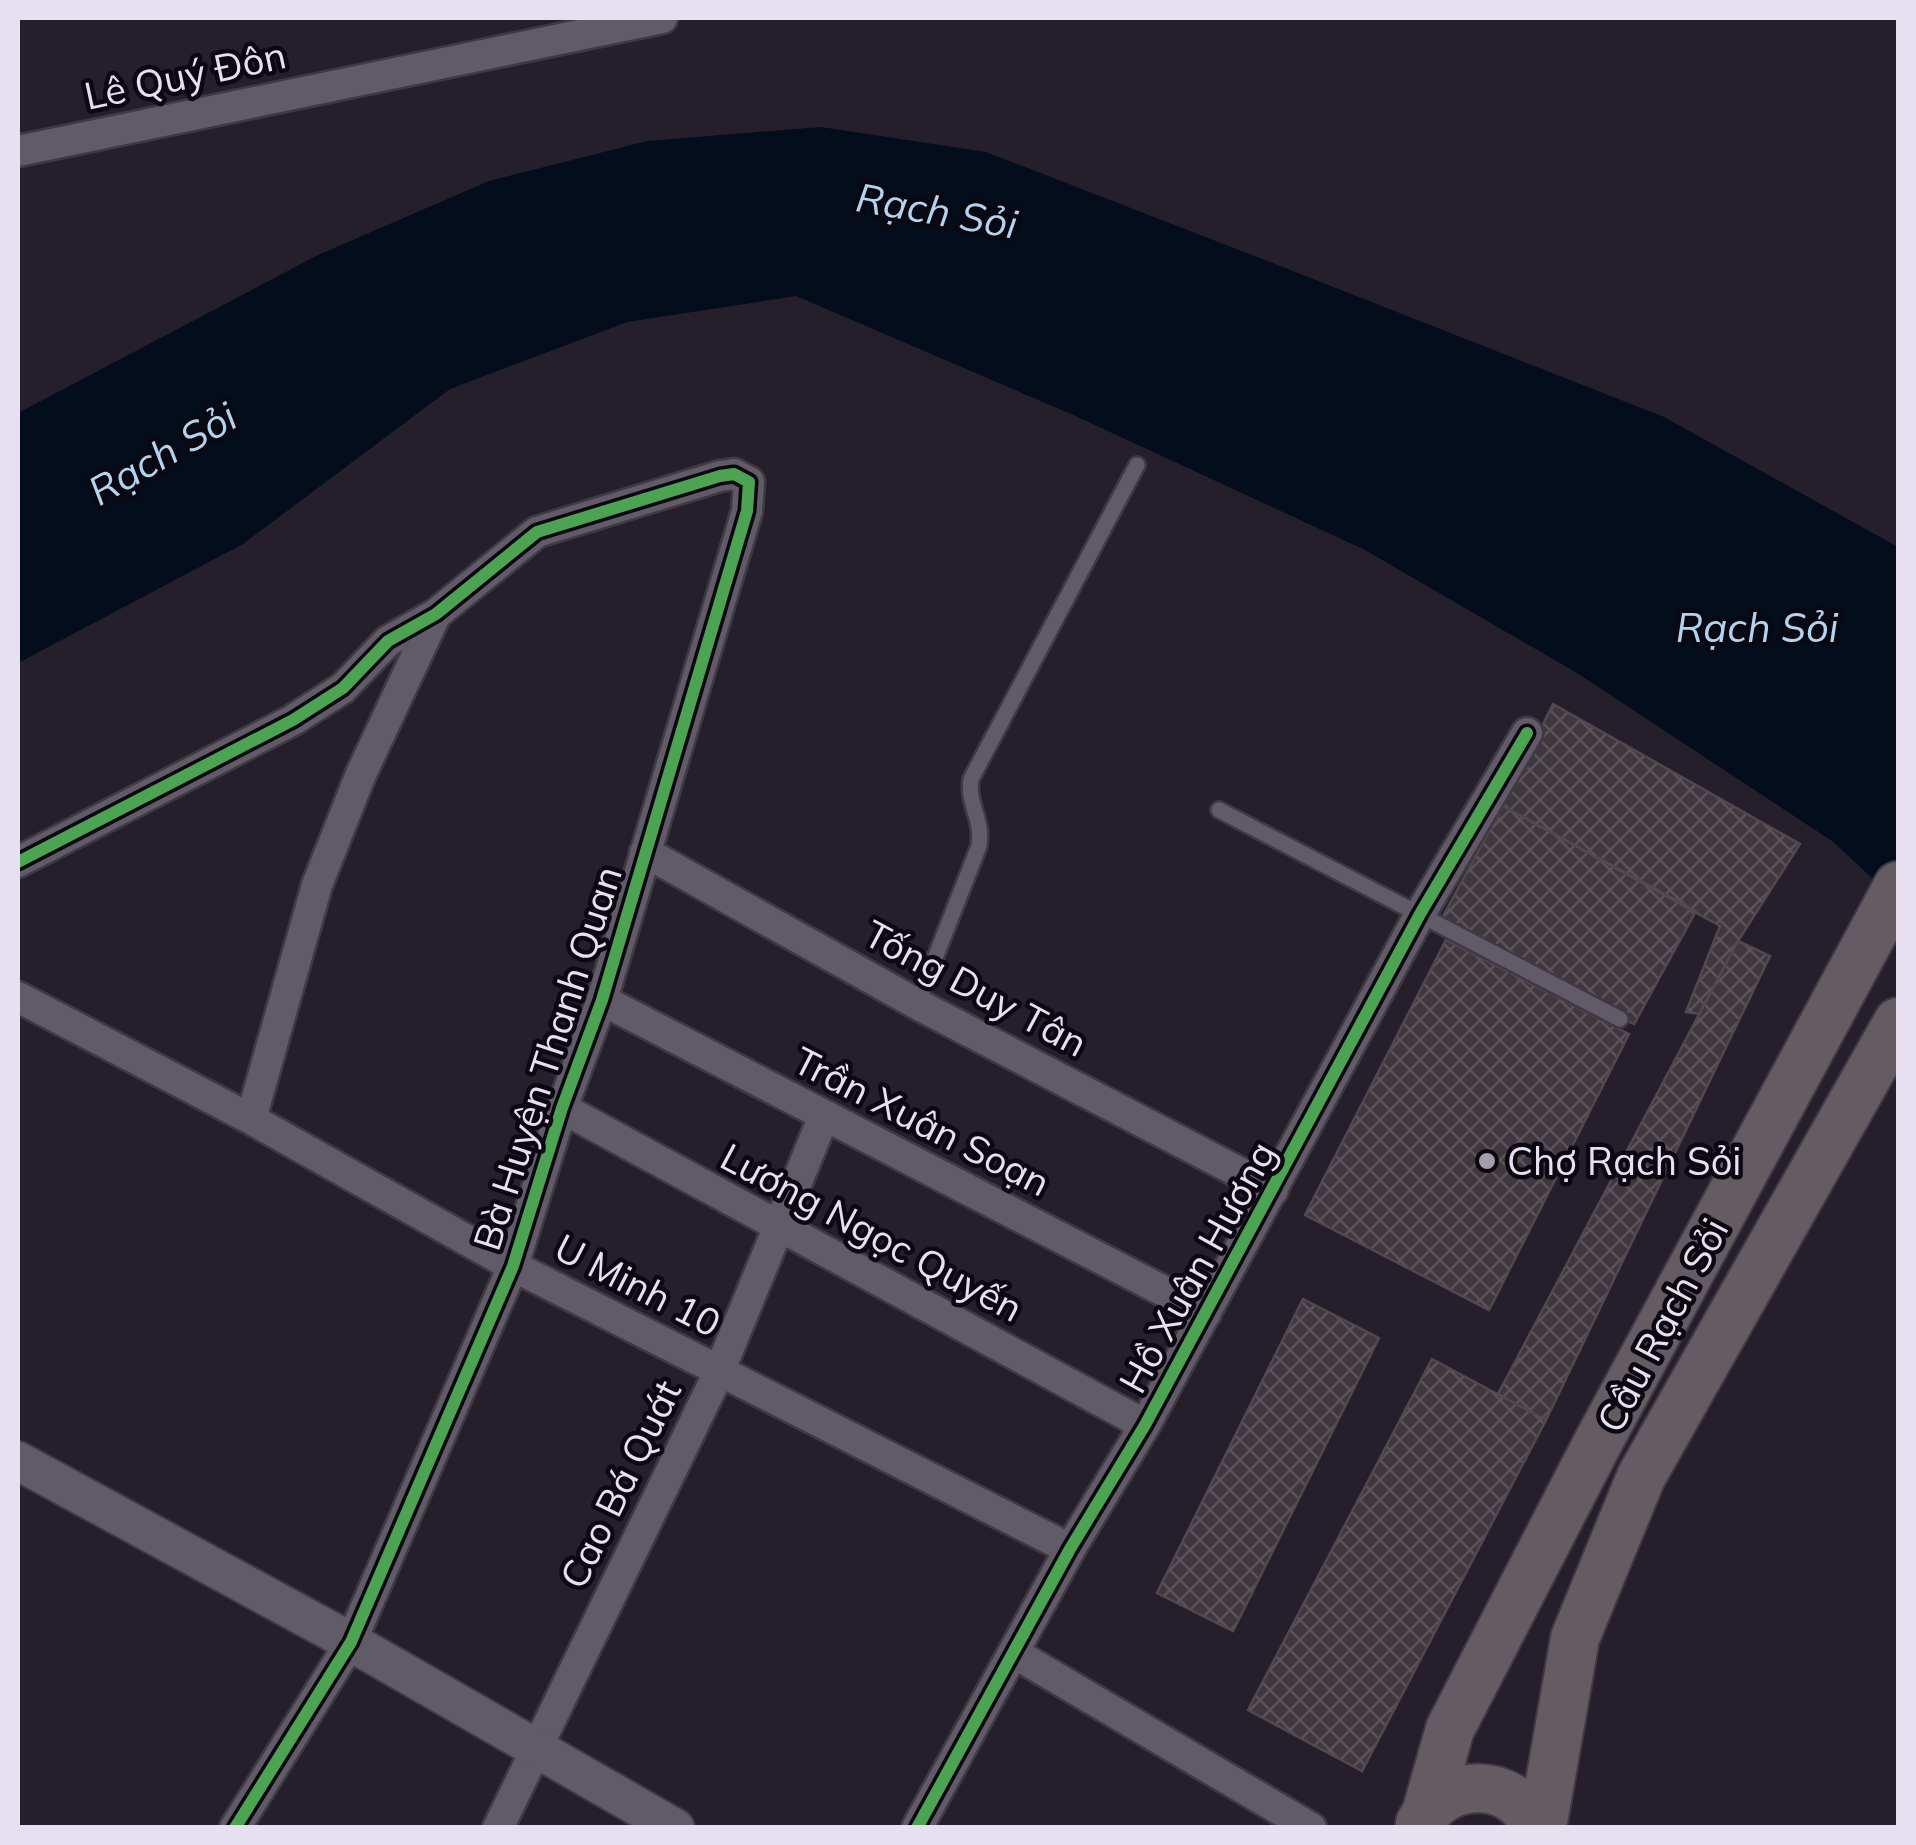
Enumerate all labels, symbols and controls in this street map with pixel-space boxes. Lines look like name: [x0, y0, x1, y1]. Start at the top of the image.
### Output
street label: Lê Quý Đôn: [80, 30, 290, 120]
water label: Rạch Sỏi: [853, 171, 1022, 249]
water label: Rạch Sỏi: [79, 390, 245, 515]
water label: Rạch Sỏi: [1676, 602, 1839, 652]
street label: Bà Huyện Thanh Quan: [462, 860, 632, 1256]
street label: Tống Duy Tân: [856, 909, 1096, 1067]
street label: Trần Xuân Soạn: [786, 1036, 1058, 1206]
street label: Lương Ngọc Quyến: [713, 1132, 1031, 1332]
street label: Hồ Xuân Hương: [1108, 1133, 1286, 1401]
place label: Chợ Rạch Sỏi: [1507, 1137, 1741, 1185]
marker: Chợ Rạch Sỏi: [1476, 1150, 1498, 1172]
street label: Cầu Rạch Sỏi: [1586, 1210, 1738, 1440]
street label: U Minh 10: [547, 1223, 729, 1347]
street label: Cao Bá Quát: [549, 1372, 691, 1596]

